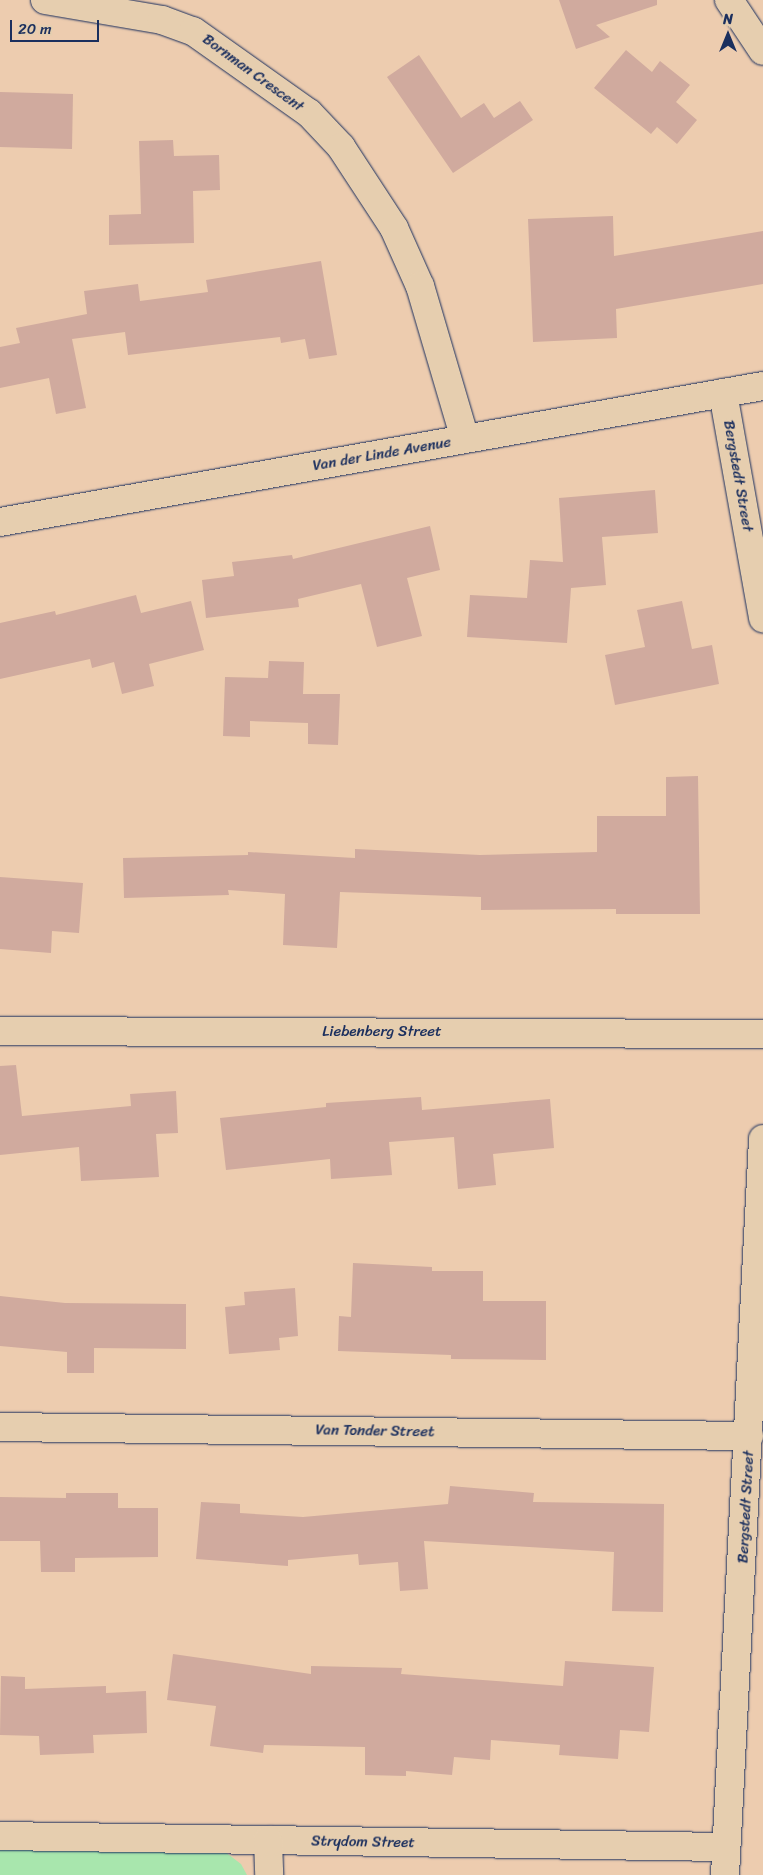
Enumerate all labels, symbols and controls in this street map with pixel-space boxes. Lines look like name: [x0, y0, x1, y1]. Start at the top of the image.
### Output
text: N: [723, 7, 733, 32]
scale bar: [12, 10, 101, 42]
north arrow: [703, 10, 753, 60]
text: 20 m: [18, 16, 52, 42]
street label: Bornman Crescent: [198, 30, 308, 116]
street label: Bergstedt Street: [719, 419, 757, 533]
street label: Van der Linde Avenue: [312, 433, 452, 475]
street label: Liebenberg Street: [322, 1023, 442, 1041]
street label: Van Tonder Street: [315, 1421, 435, 1441]
street label: Bergstedt Street: [734, 1450, 758, 1564]
street label: Strydom Street: [311, 1832, 415, 1852]

